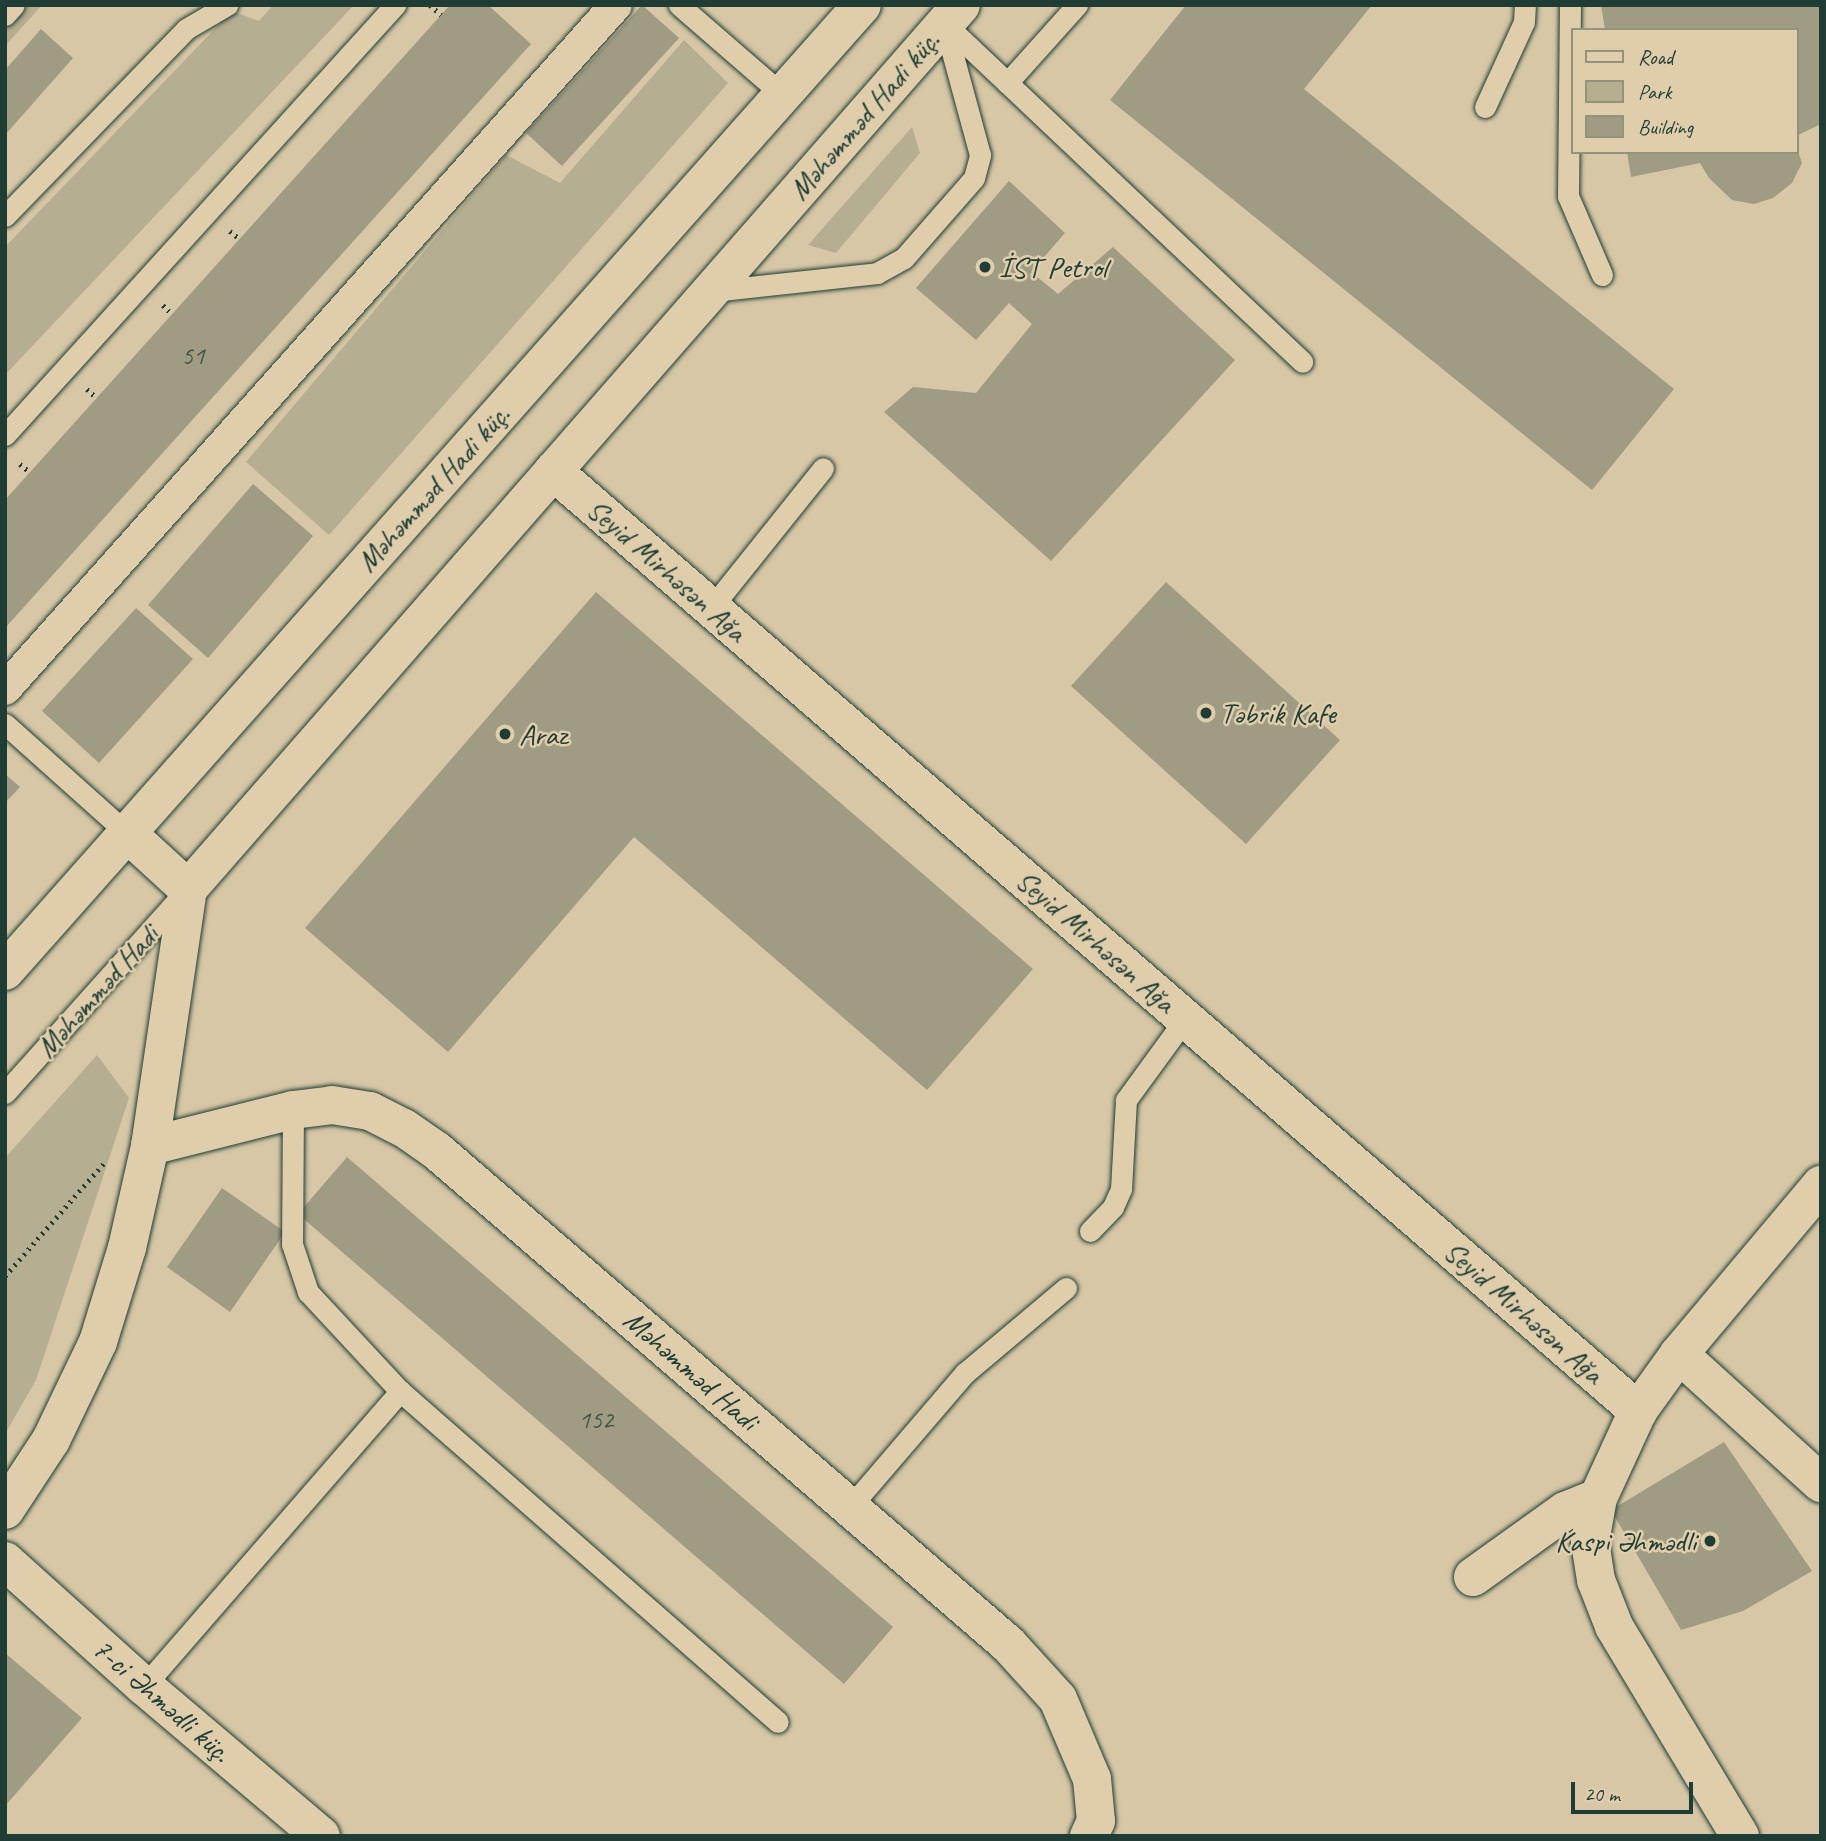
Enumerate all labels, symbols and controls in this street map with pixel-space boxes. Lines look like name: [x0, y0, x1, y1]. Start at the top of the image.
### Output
street label: Məhəmməd Hadi küç.: [781, 23, 947, 207]
legend: [1570, 28, 1798, 154]
text: Road: [1638, 44, 1673, 70]
text: Park: [1638, 79, 1671, 105]
text: Building: [1638, 114, 1693, 140]
place label: İST Petrol: [999, 249, 1106, 285]
marker: İST Petrol: [977, 259, 993, 275]
house number: 51: [181, 340, 205, 372]
street label: Məhəmməd Hadi küç.: [349, 397, 517, 579]
street label: Seyid Mirhəsən Ağa: [580, 491, 754, 649]
place label: Təbrik Kafe: [1220, 695, 1336, 731]
marker: Təbrik Kafe: [1198, 705, 1214, 721]
place label: Araz: [519, 716, 567, 752]
marker: Araz: [497, 726, 513, 742]
street label: Seyid Mirhəsən Ağa: [1009, 862, 1183, 1020]
street label: Məhəmməd Hadi: [28, 917, 166, 1065]
street label: Seyid Mirhəsən Ağa: [1437, 1233, 1611, 1391]
street label: Məhəmməd Hadi: [616, 1302, 766, 1438]
house number: 152: [578, 1404, 614, 1436]
place label: Kaspi Əhmədli: [1555, 1523, 1696, 1559]
marker: Kaspi Əhmədli: [1702, 1533, 1718, 1549]
street label: 7-ci Əhmədli küç.: [85, 1630, 239, 1770]
scale bar: [1574, 1768, 1696, 1812]
text: 20 m: [1584, 1781, 1620, 1807]

